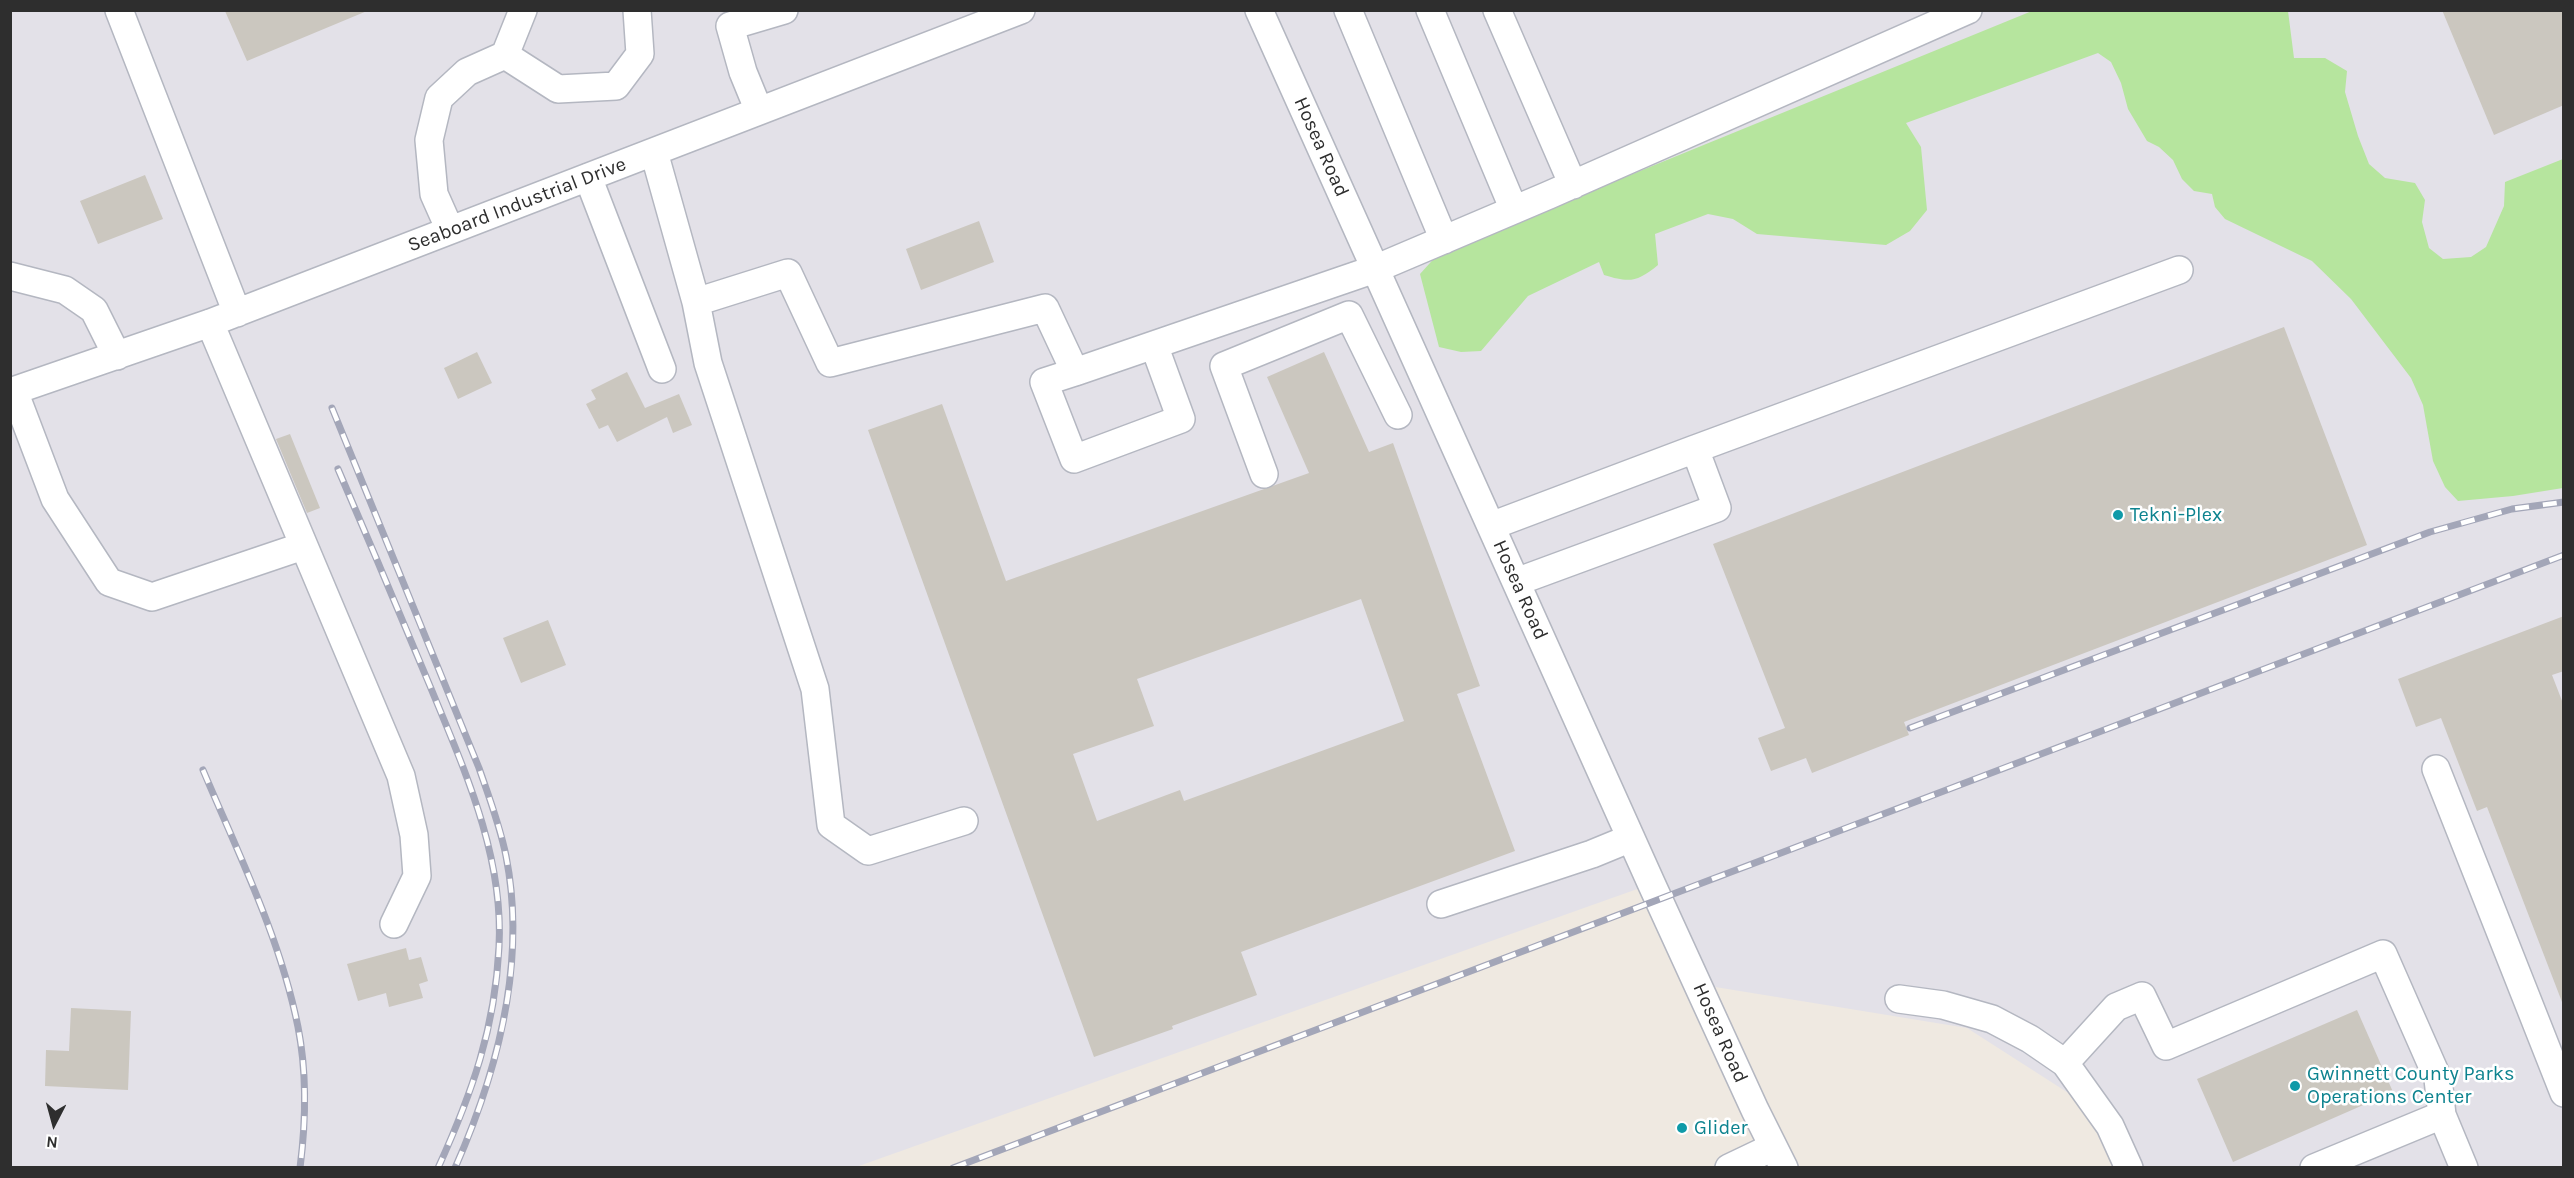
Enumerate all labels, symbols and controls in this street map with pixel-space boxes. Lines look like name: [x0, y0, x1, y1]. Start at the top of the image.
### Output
street label: Hosea Road: [1288, 93, 1354, 201]
street label: Seaboard Industrial Drive: [404, 152, 630, 258]
place label: Tekni-Plex: [2130, 503, 2222, 527]
marker: Tekni-Plex: [2111, 508, 2125, 522]
street label: Hosea Road: [1487, 536, 1553, 644]
street label: Hosea Road: [1687, 979, 1753, 1087]
place label: Gwinnett County Parks Operations Center: [2307, 1062, 2515, 1109]
marker: Gwinnett County Parks Operations Center: [2288, 1079, 2302, 1093]
north arrow: [24, 1094, 84, 1154]
place label: Glider: [1694, 1116, 1748, 1140]
marker: Glider: [1675, 1121, 1689, 1135]
text: N: [45, 1132, 59, 1152]

